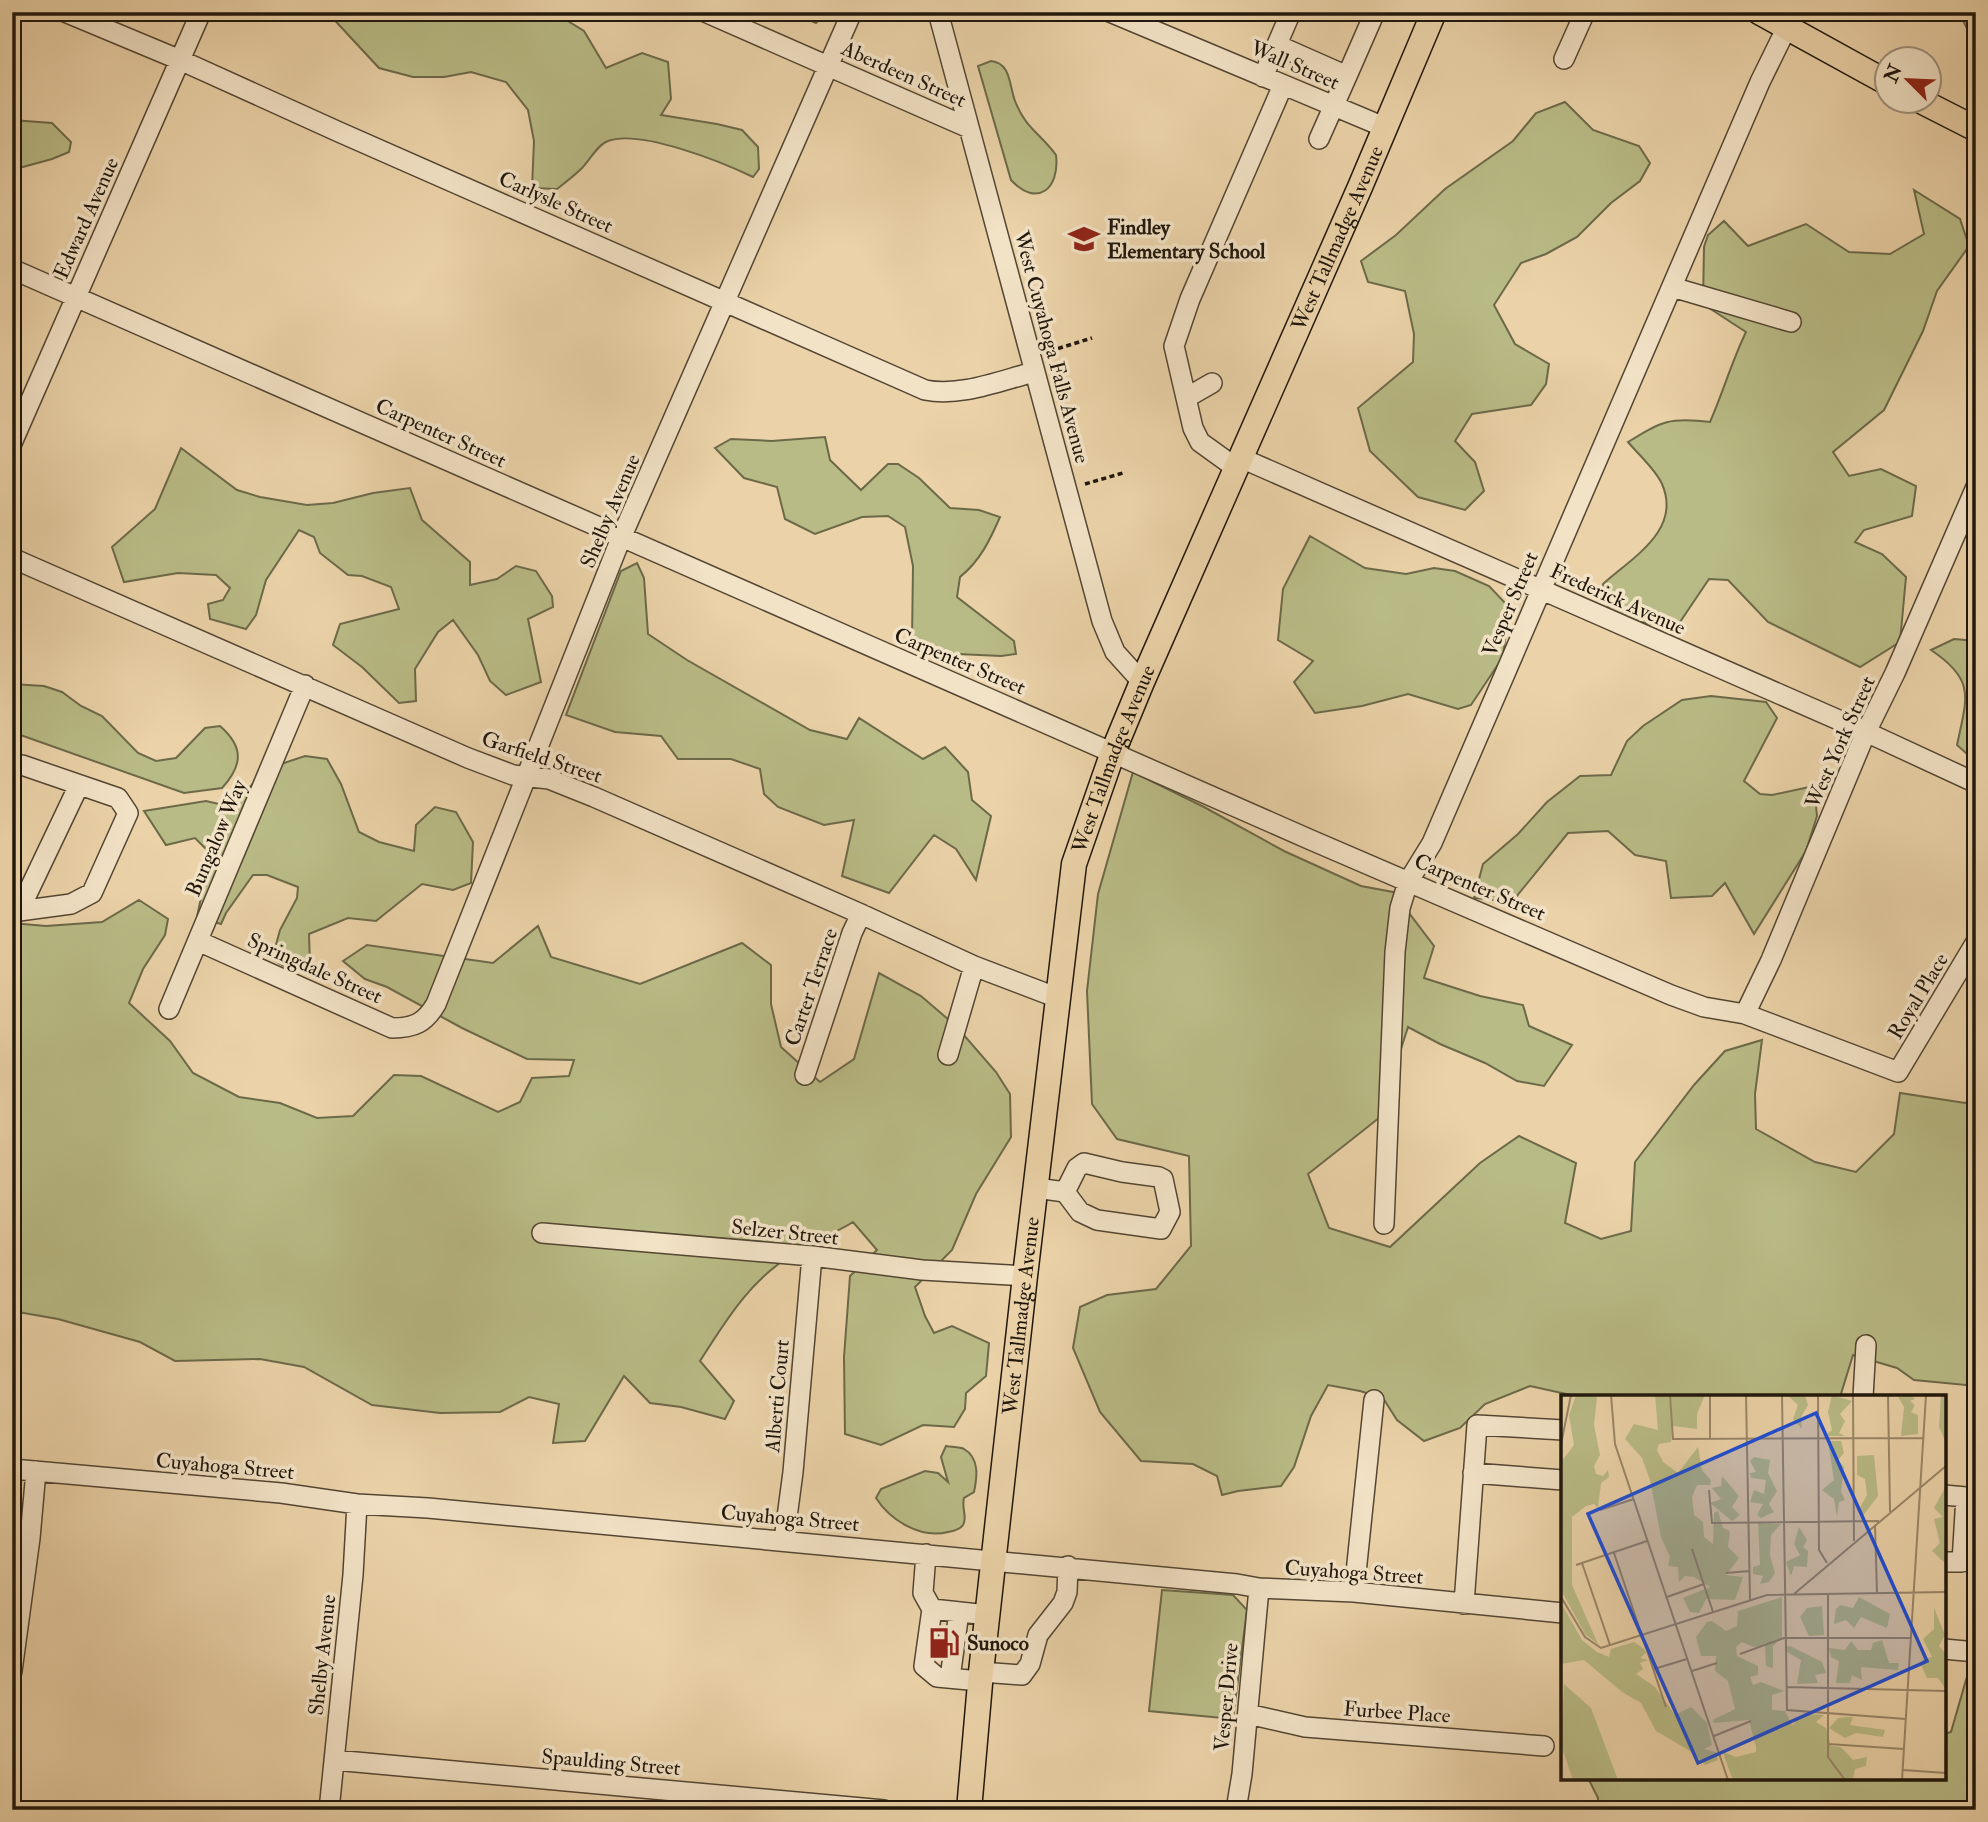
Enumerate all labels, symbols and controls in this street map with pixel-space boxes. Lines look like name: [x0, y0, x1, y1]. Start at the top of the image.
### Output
street label: Aberdeen Street: [836, 34, 971, 114]
street label: Wall Street: [1245, 34, 1343, 96]
north arrow: [1872, 46, 1942, 116]
text: N: [1879, 60, 1908, 87]
street label: West Tallmadge Avenue: [1285, 142, 1390, 336]
street label: Edward Avenue: [48, 153, 125, 283]
street label: Carlysle Street: [494, 165, 617, 240]
place label: Findley Elementary School: [1107, 214, 1266, 265]
school or university icon: Findley Elementary School: [1067, 222, 1101, 256]
street label: West Cuyahoga Falls Avenue: [1007, 227, 1096, 466]
street label: Carpenter Street: [371, 393, 511, 474]
street label: Shelby Avenue: [574, 450, 647, 572]
street label: Vesper Street: [1476, 548, 1545, 661]
street label: Frederick Avenue: [1546, 558, 1690, 641]
street label: Carpenter Street: [890, 622, 1030, 701]
street label: West Tallmadge Avenue: [1066, 661, 1162, 858]
street label: West York Street: [1799, 672, 1882, 813]
street label: Garfield Street: [478, 725, 606, 790]
street label: Bungalow Way: [180, 775, 253, 901]
street label: Carpenter Street: [1410, 848, 1550, 927]
street label: Carter Terrace: [779, 924, 844, 1050]
street label: Springdale Street: [243, 927, 387, 1010]
street label: Royal Place: [1882, 948, 1955, 1044]
street label: Selzer Street: [730, 1213, 840, 1252]
street label: West Tallmadge Avenue: [997, 1215, 1046, 1417]
street label: Alberti Court: [759, 1338, 796, 1455]
inset map: [1561, 1395, 1946, 1780]
street label: Cuyahoga Street: [155, 1447, 296, 1486]
street label: Cuyahoga Street: [720, 1499, 861, 1538]
street label: Cuyahoga Street: [1284, 1554, 1424, 1591]
street label: Shelby Avenue: [303, 1593, 342, 1717]
fuel station icon: Sunoco: [927, 1626, 961, 1660]
place label: Sunoco: [967, 1630, 1029, 1657]
street label: Vesper Drive: [1208, 1641, 1245, 1752]
street label: Furbee Place: [1343, 1695, 1452, 1730]
street label: Spaulding Street: [540, 1743, 682, 1782]

